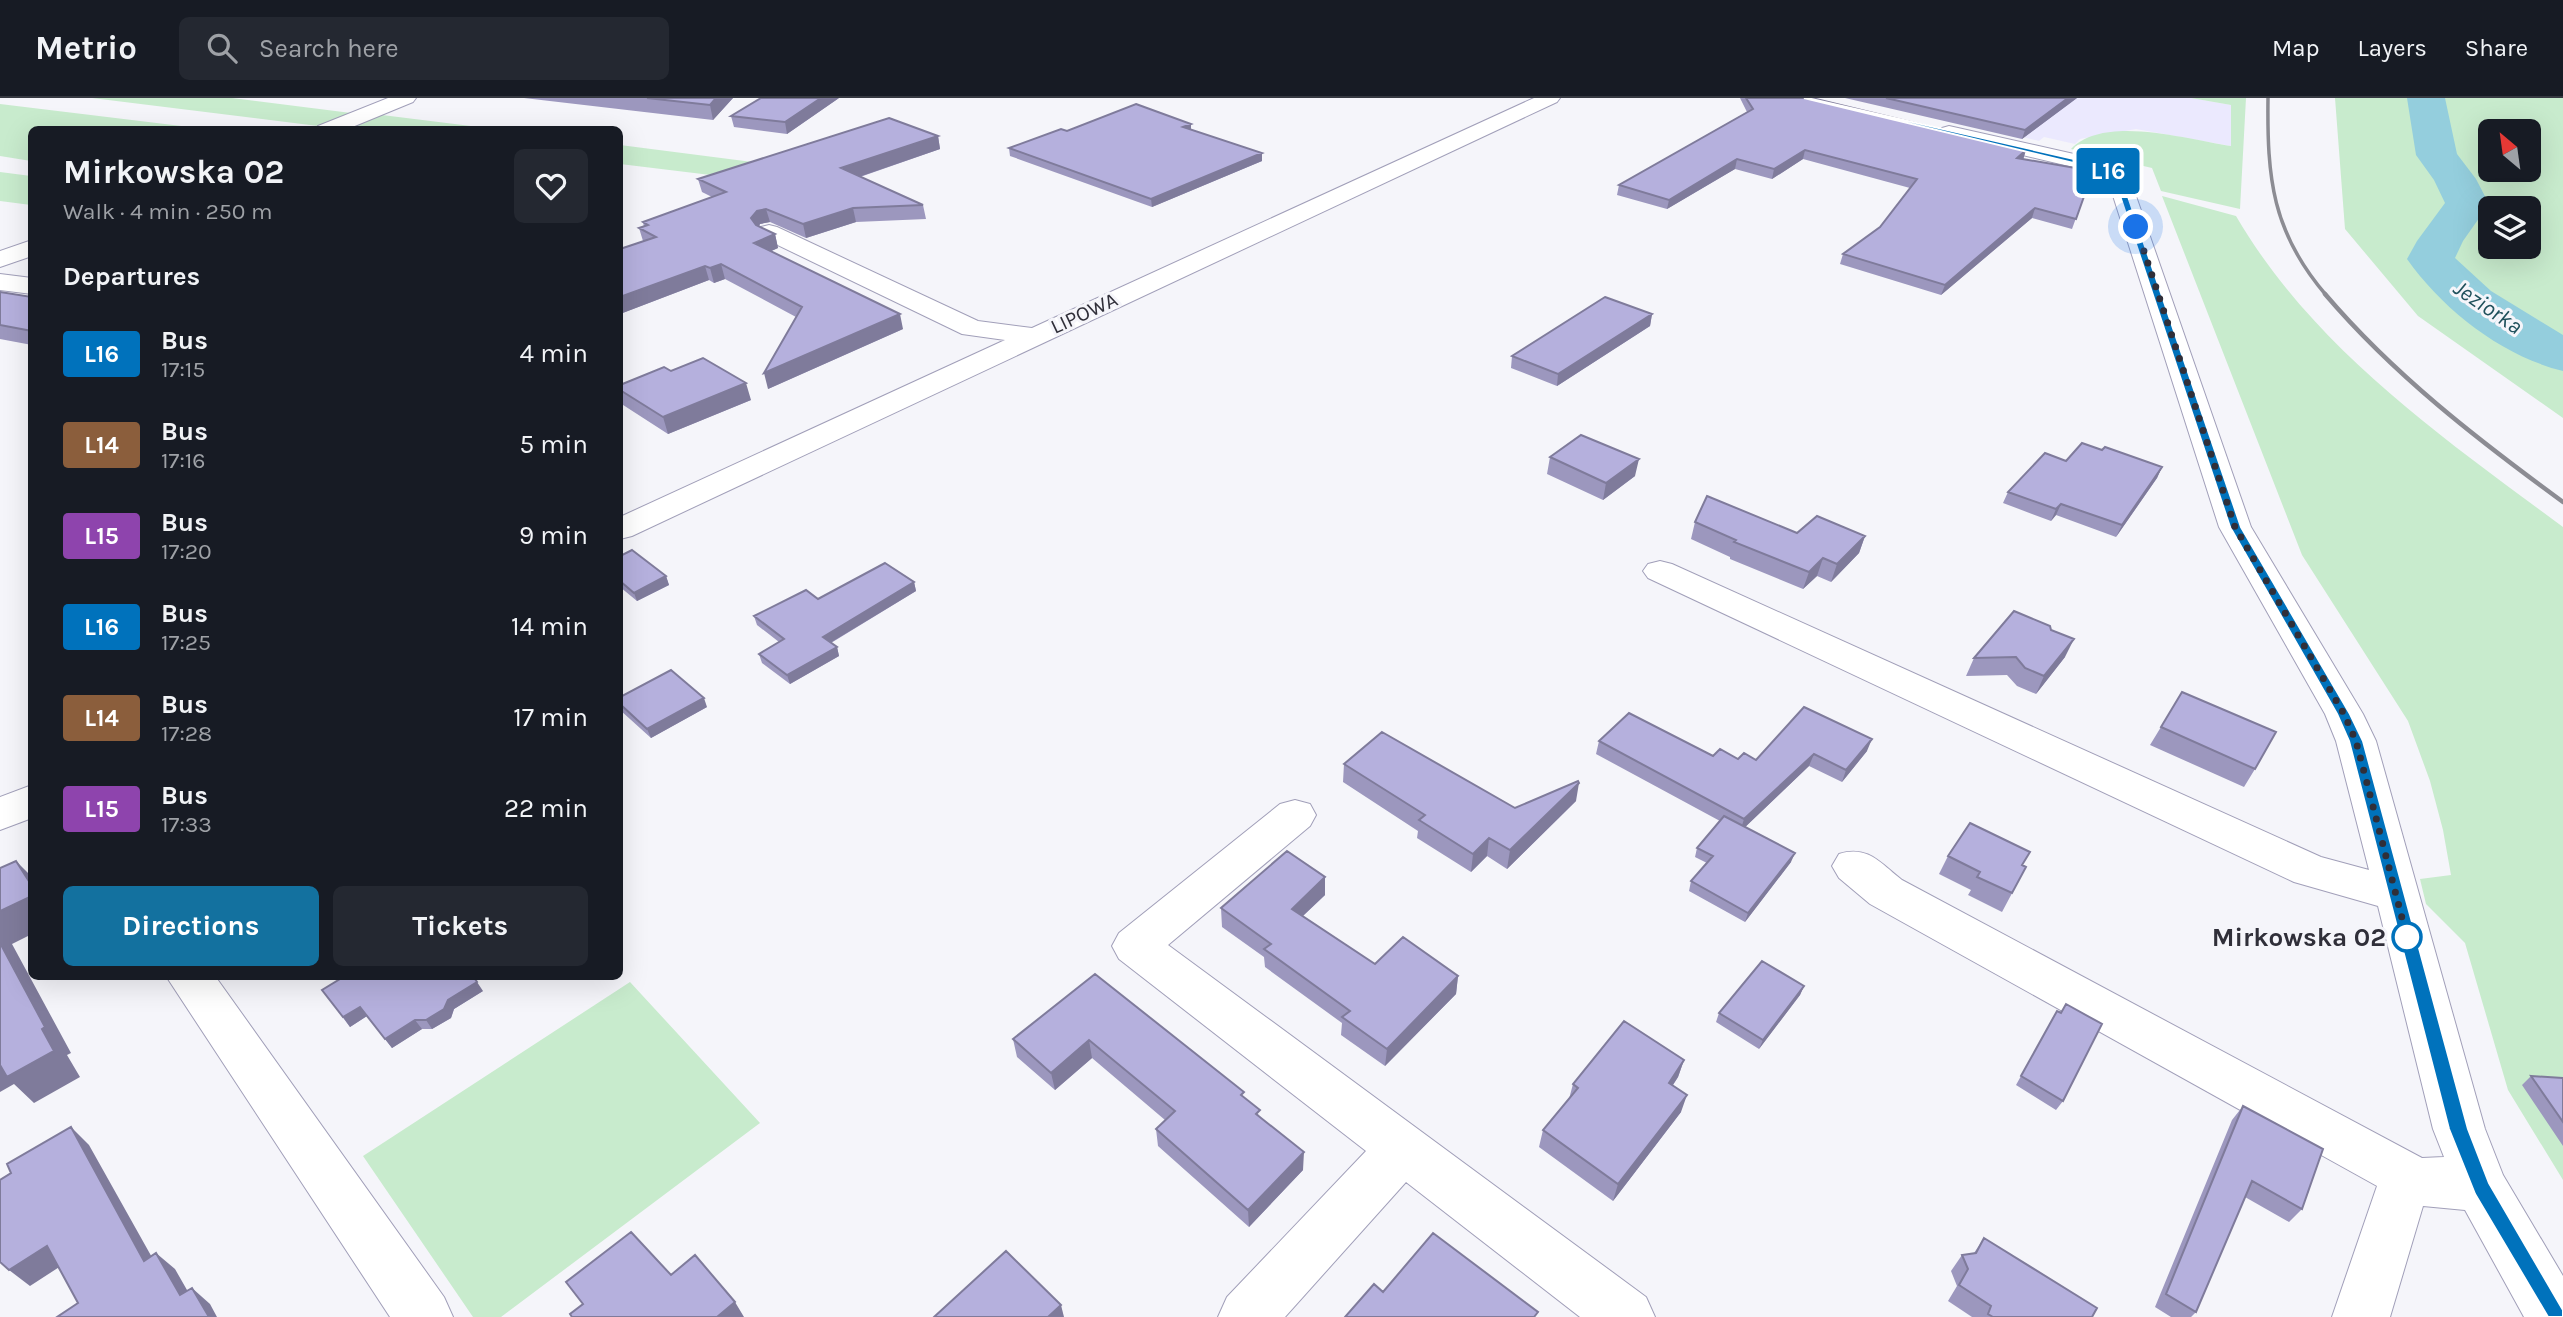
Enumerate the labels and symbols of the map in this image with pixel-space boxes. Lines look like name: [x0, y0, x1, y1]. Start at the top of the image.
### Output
north arrow: [2478, 119, 2541, 182]
line badge: L16: [2068, 148, 2148, 194]
your location: [2118, 209, 2153, 244]
water label: Jeziorka: [2448, 274, 2528, 340]
street label: LIPOWA: [1047, 287, 1121, 339]
place label: Mirkowska 02: [2212, 922, 2386, 953]
marker: Mirkowska 02: [2392, 922, 2422, 952]

